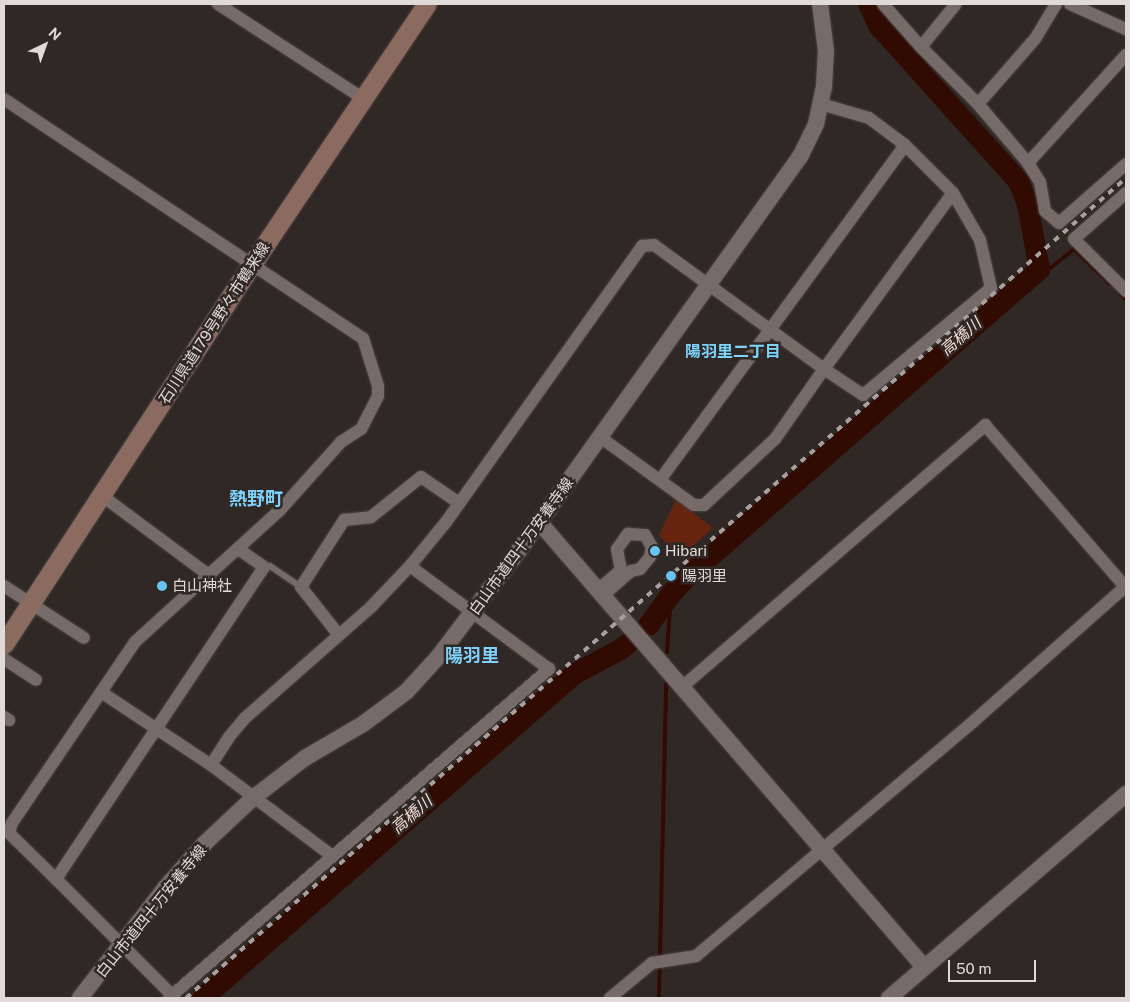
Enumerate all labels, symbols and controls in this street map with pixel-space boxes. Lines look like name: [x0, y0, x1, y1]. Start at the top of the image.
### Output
north arrow: [20, 20, 70, 70]
text: N: [46, 24, 64, 43]
street label: 石川県道179号野々市鶴来線: [155, 239, 273, 407]
water label: 高橋川: [937, 314, 985, 360]
district label: 陽羽里二丁目: [685, 342, 781, 362]
street label: 白山市道四十万安養寺線: [465, 474, 577, 618]
district label: 熱野町: [229, 488, 283, 510]
place label: Hibari: [665, 542, 707, 560]
marker: Hibari: [649, 545, 661, 557]
place label: 陽羽里: [682, 567, 727, 585]
marker: 陽羽里: [664, 569, 678, 583]
place label: 白山神社: [172, 577, 232, 595]
marker: 白山神社: [156, 580, 168, 592]
district label: 陽羽里: [445, 645, 499, 667]
water label: 高橋川: [388, 792, 436, 838]
street label: 白山市道四十万安養寺線: [92, 841, 210, 981]
scale bar: [950, 950, 1038, 982]
text: 50 m: [956, 960, 991, 977]

